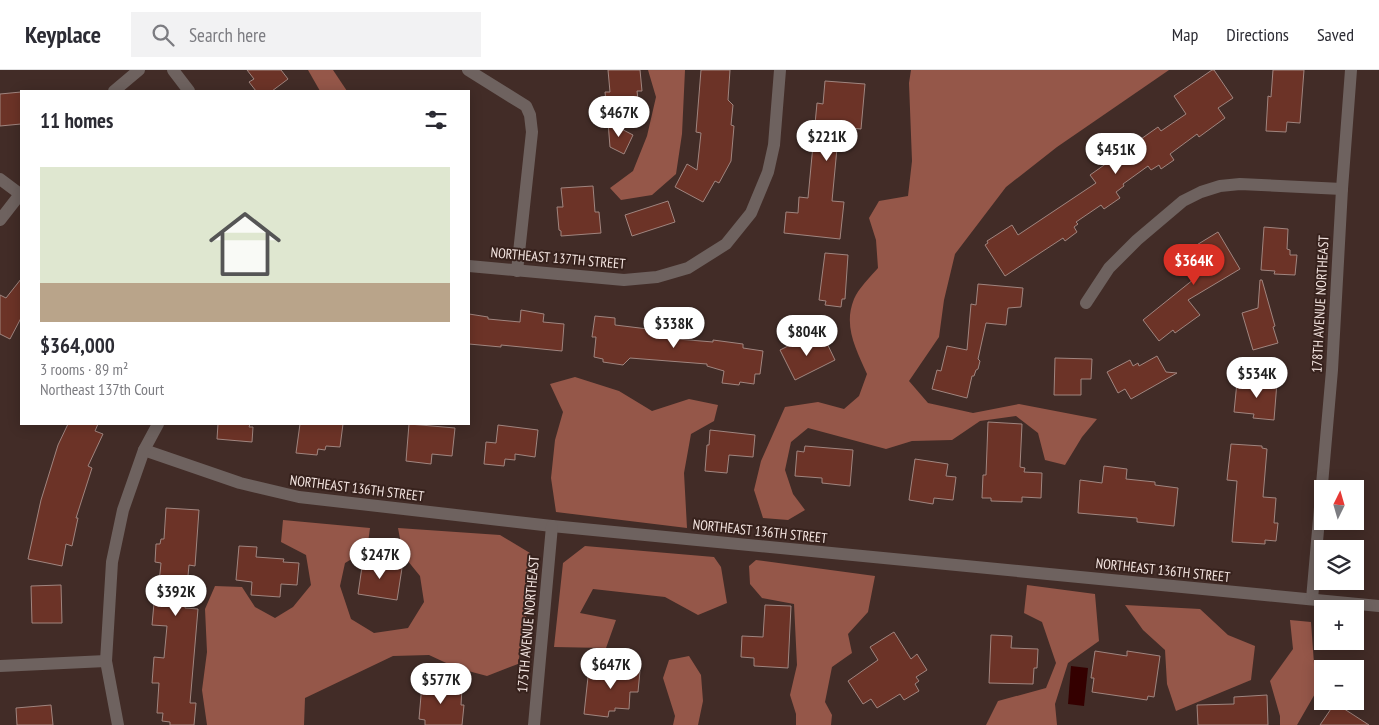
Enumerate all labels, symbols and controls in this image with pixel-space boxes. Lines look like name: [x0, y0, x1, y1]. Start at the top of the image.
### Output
search box: [131, 12, 481, 57]
text: Keyplace: [25, 19, 101, 50]
icon: search: [149, 21, 177, 49]
text: Search here: [189, 23, 266, 47]
text: Map: [1172, 23, 1198, 46]
text: Directions: [1226, 23, 1289, 46]
text: Saved: [1317, 23, 1354, 46]
pin: $467K: [584, 96, 654, 138]
text: $467K: [600, 102, 638, 122]
icon: filters: [422, 106, 450, 134]
text: 11 homes: [40, 107, 113, 134]
pin: $221K: [792, 119, 862, 162]
text: $221K: [808, 126, 846, 146]
pin: $451K: [1081, 132, 1151, 175]
text: $451K: [1097, 139, 1135, 159]
icon: home: [200, 199, 290, 289]
street label: 178TH AVENUE NORTHEAST: [1307, 234, 1333, 373]
street label: NORTHEAST 137TH STREET: [490, 243, 627, 273]
pin: $364K: [1159, 244, 1229, 286]
text: $364K: [1175, 250, 1213, 270]
pin: $338K: [639, 306, 709, 349]
text: $338K: [655, 313, 693, 333]
pin: $804K: [772, 314, 842, 357]
text: $804K: [788, 321, 826, 341]
text: $364,000: [40, 332, 115, 359]
pin: $534K: [1222, 356, 1292, 399]
text: 3 rooms · 89 m²: [40, 359, 128, 379]
text: $534K: [1238, 363, 1276, 383]
text: Northeast 137th Court: [40, 379, 164, 399]
street label: NORTHEAST 136TH STREET: [289, 471, 426, 505]
north arrow: [1314, 480, 1364, 530]
map controls: [1314, 480, 1364, 710]
street label: NORTHEAST 136TH STREET: [692, 515, 829, 547]
pin: $247K: [345, 538, 415, 580]
button: layers: [1314, 540, 1364, 590]
text: $247K: [361, 544, 399, 564]
street label: 175TH AVENUE NORTHEAST: [513, 554, 543, 693]
street label: NORTHEAST 136TH STREET: [1095, 554, 1232, 586]
pin: $392K: [141, 574, 211, 617]
text: $392K: [157, 581, 195, 601]
button: +: [1314, 600, 1364, 650]
pin: $647K: [576, 648, 646, 690]
text: $647K: [592, 654, 630, 674]
button: −: [1314, 660, 1364, 710]
pin: $577K: [406, 662, 476, 705]
text: $577K: [422, 669, 460, 689]

